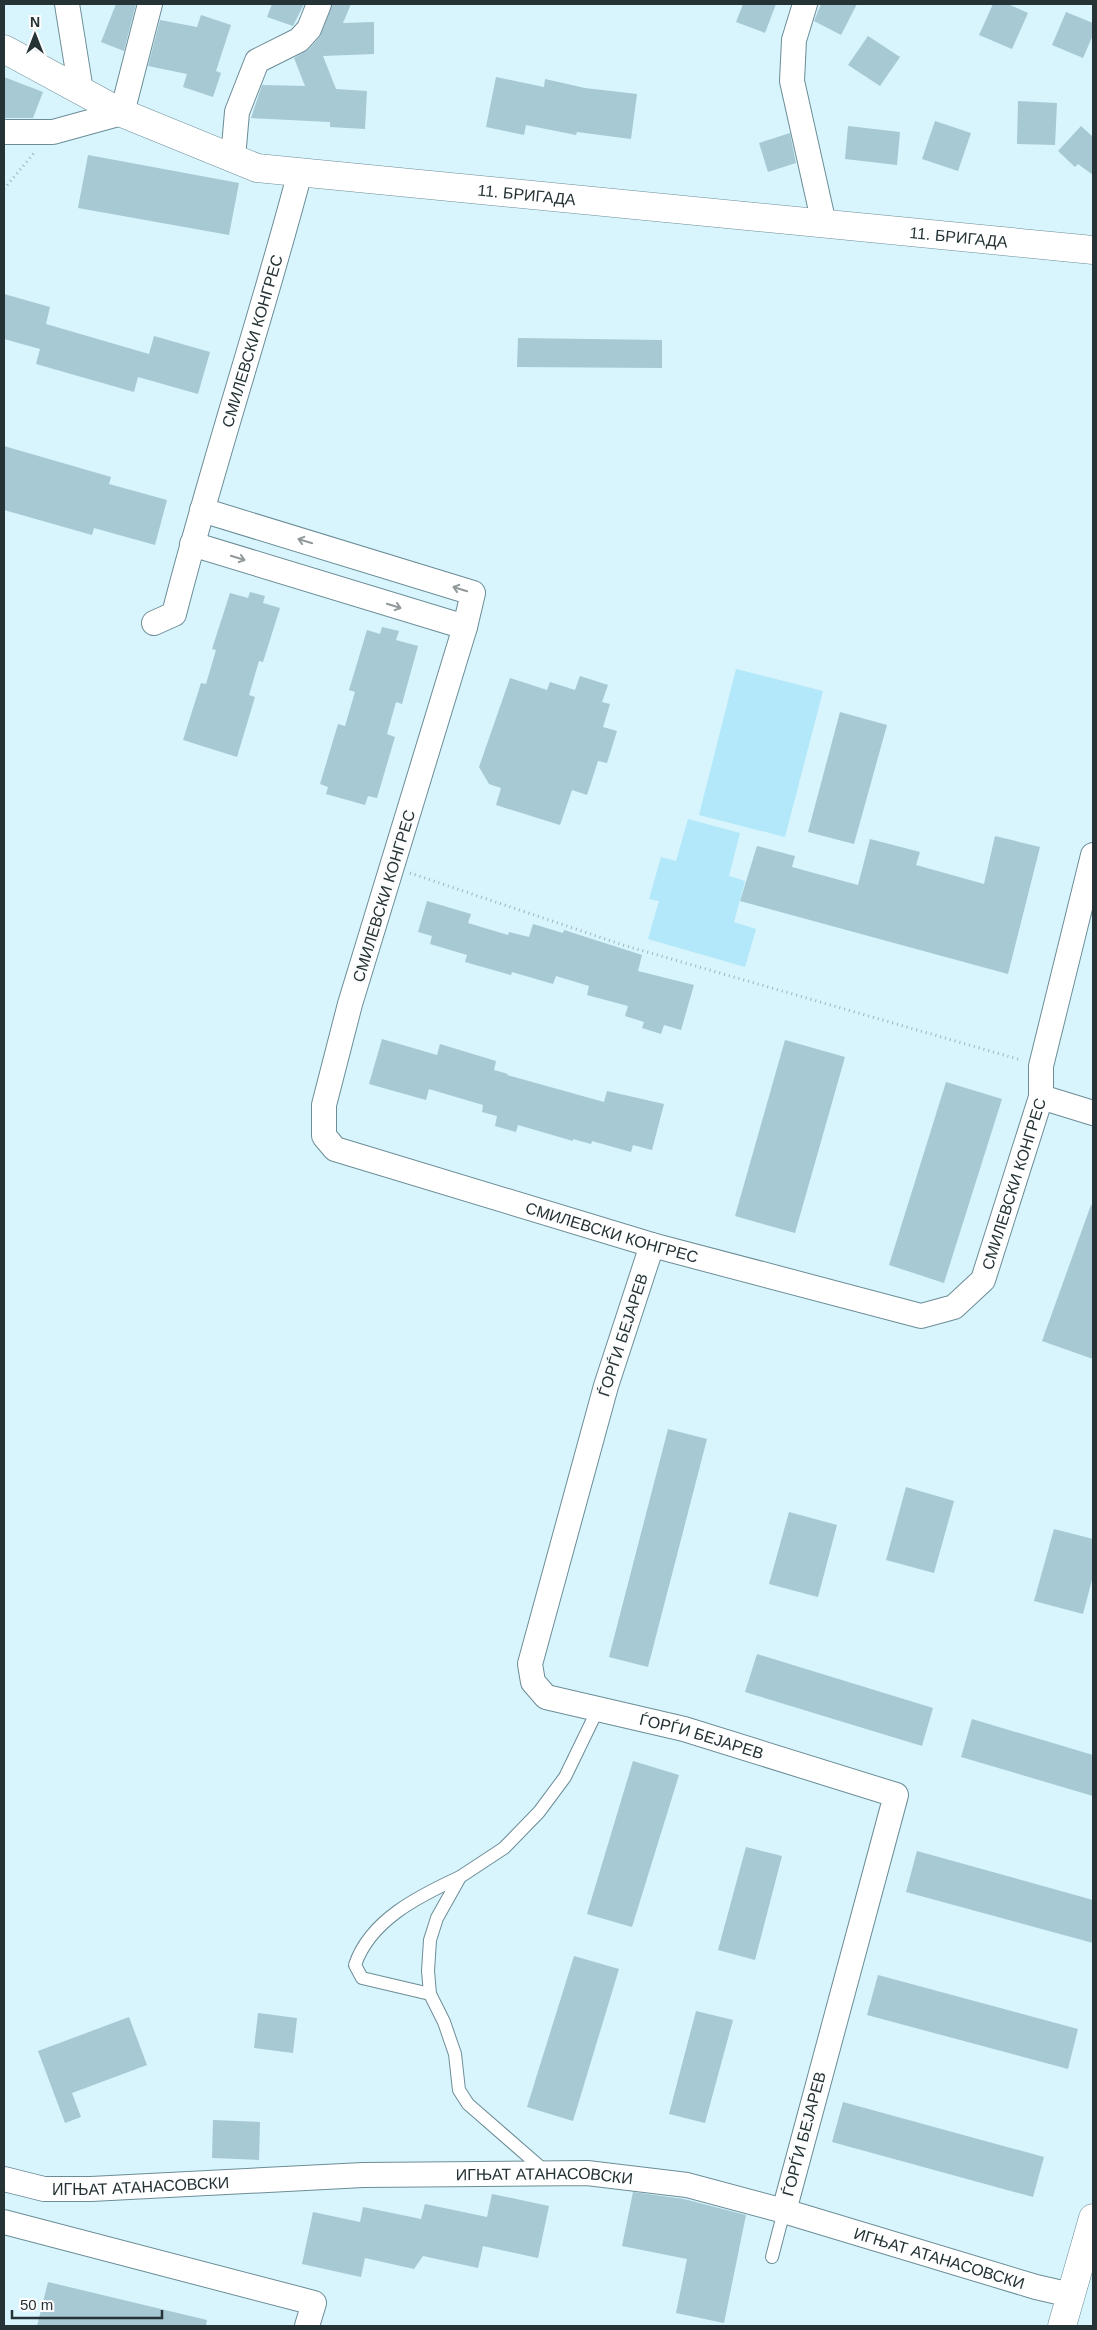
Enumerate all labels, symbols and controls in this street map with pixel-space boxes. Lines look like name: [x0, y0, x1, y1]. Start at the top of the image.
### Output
north arrow: [10, 10, 60, 60]
text: N: [30, 14, 40, 30]
street label: 11. БРИГАДА: [477, 181, 577, 208]
street label: 11. БРИГАДА: [909, 224, 1009, 250]
street label: СМИЛЕВСКИ КОНГРЕС: [218, 253, 285, 429]
one-way arrow: [297, 536, 313, 546]
one-way arrow: [230, 554, 246, 563]
one-way arrow: [452, 584, 468, 594]
one-way arrow: [385, 601, 401, 611]
street label: СМИЛЕВСКИ КОНГРЕС: [350, 808, 418, 984]
street label: СМИЛЕВСКИ КОНГРЕС: [978, 1096, 1049, 1272]
street label: СМИЛЕВСКИ КОНГРЕС: [524, 1199, 700, 1265]
street label: ЃОРЃИ БЕЈАРЕВ: [594, 1271, 651, 1399]
street label: ЃОРЃИ БЕЈАРЕВ: [638, 1709, 766, 1762]
street label: ЃОРЃИ БЕЈАРЕВ: [778, 2070, 829, 2198]
street label: ИГЊАТ АТАНАСОВСКИ: [456, 2164, 634, 2187]
street label: ИГЊАТ АТАНАСОВСКИ: [52, 2173, 230, 2198]
street label: ИГЊАТ АТАНАСОВСКИ: [852, 2224, 1027, 2292]
scale bar: [12, 2288, 162, 2320]
text: 50 m: [20, 2296, 53, 2313]

